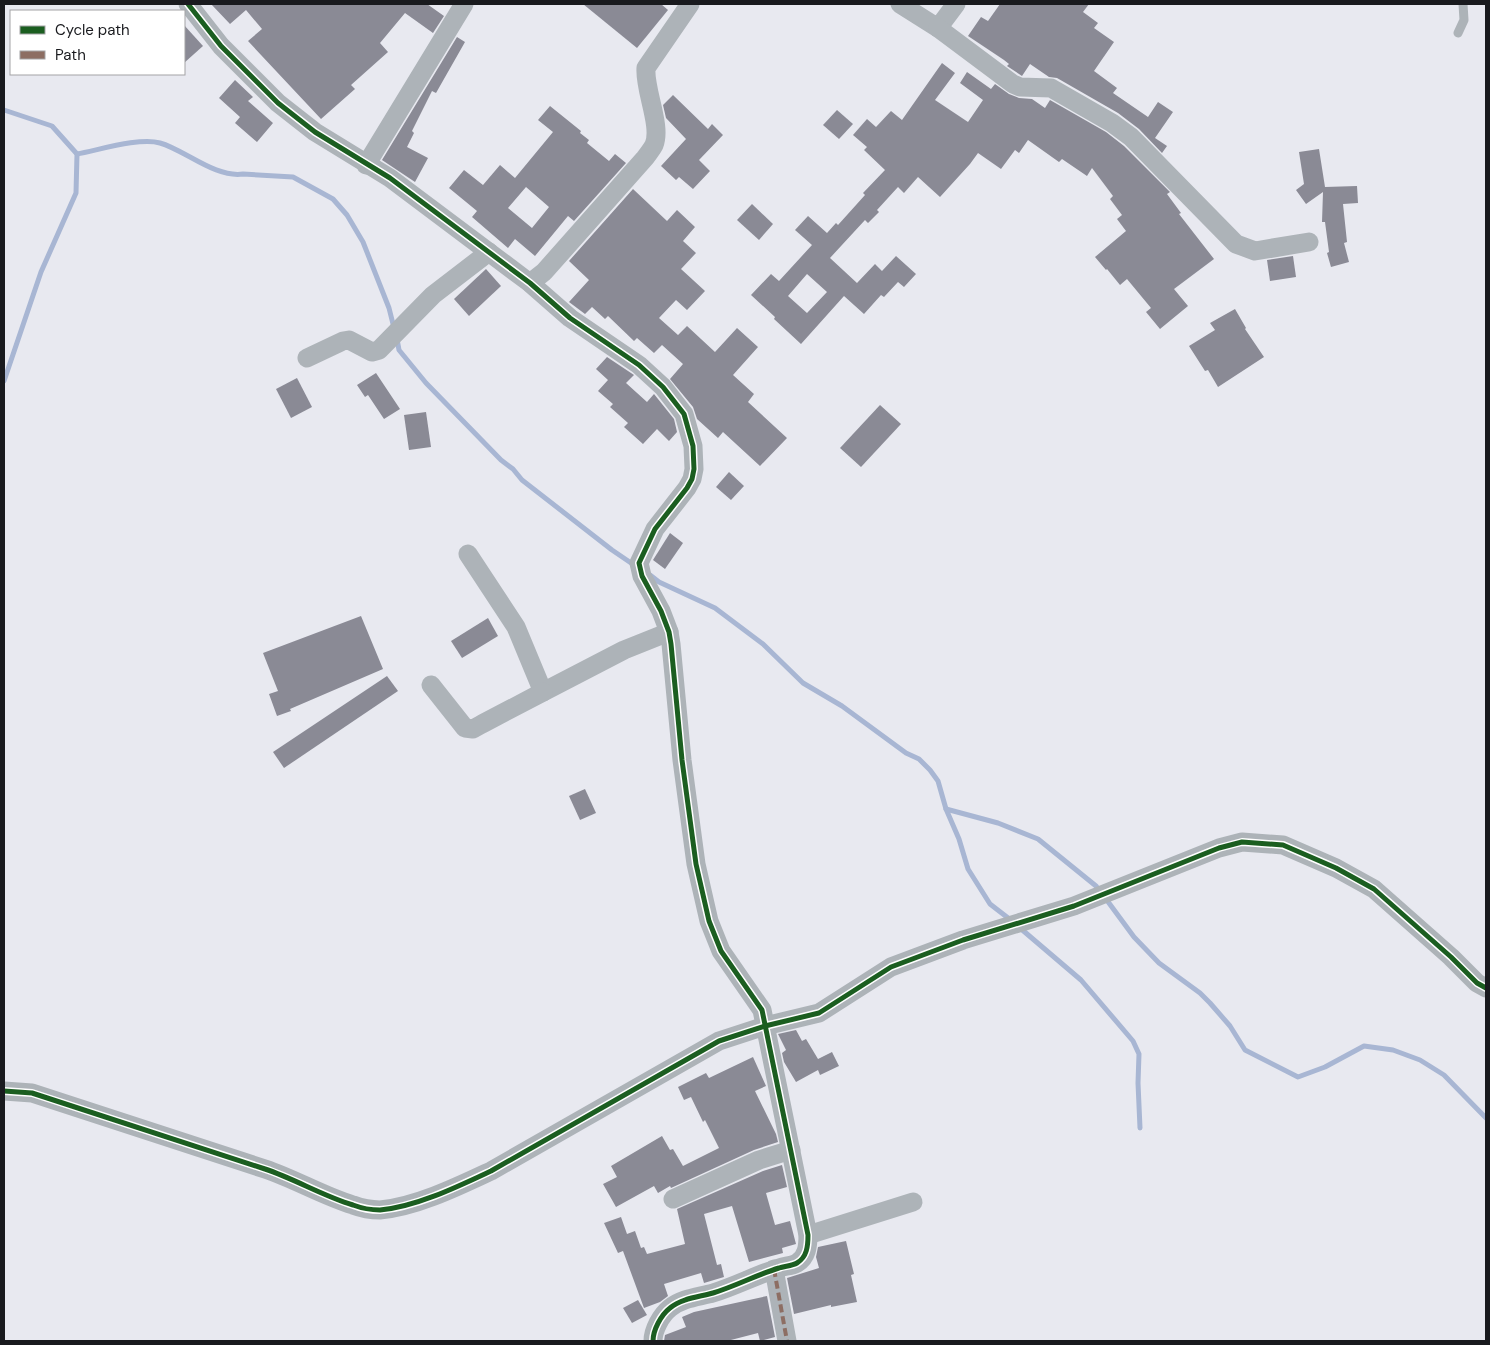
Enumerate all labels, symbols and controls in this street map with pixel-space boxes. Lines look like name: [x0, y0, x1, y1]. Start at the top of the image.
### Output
legend: [10, 10, 185, 75]
text: Cycle path: [55, 20, 130, 40]
text: Path: [55, 45, 86, 65]

